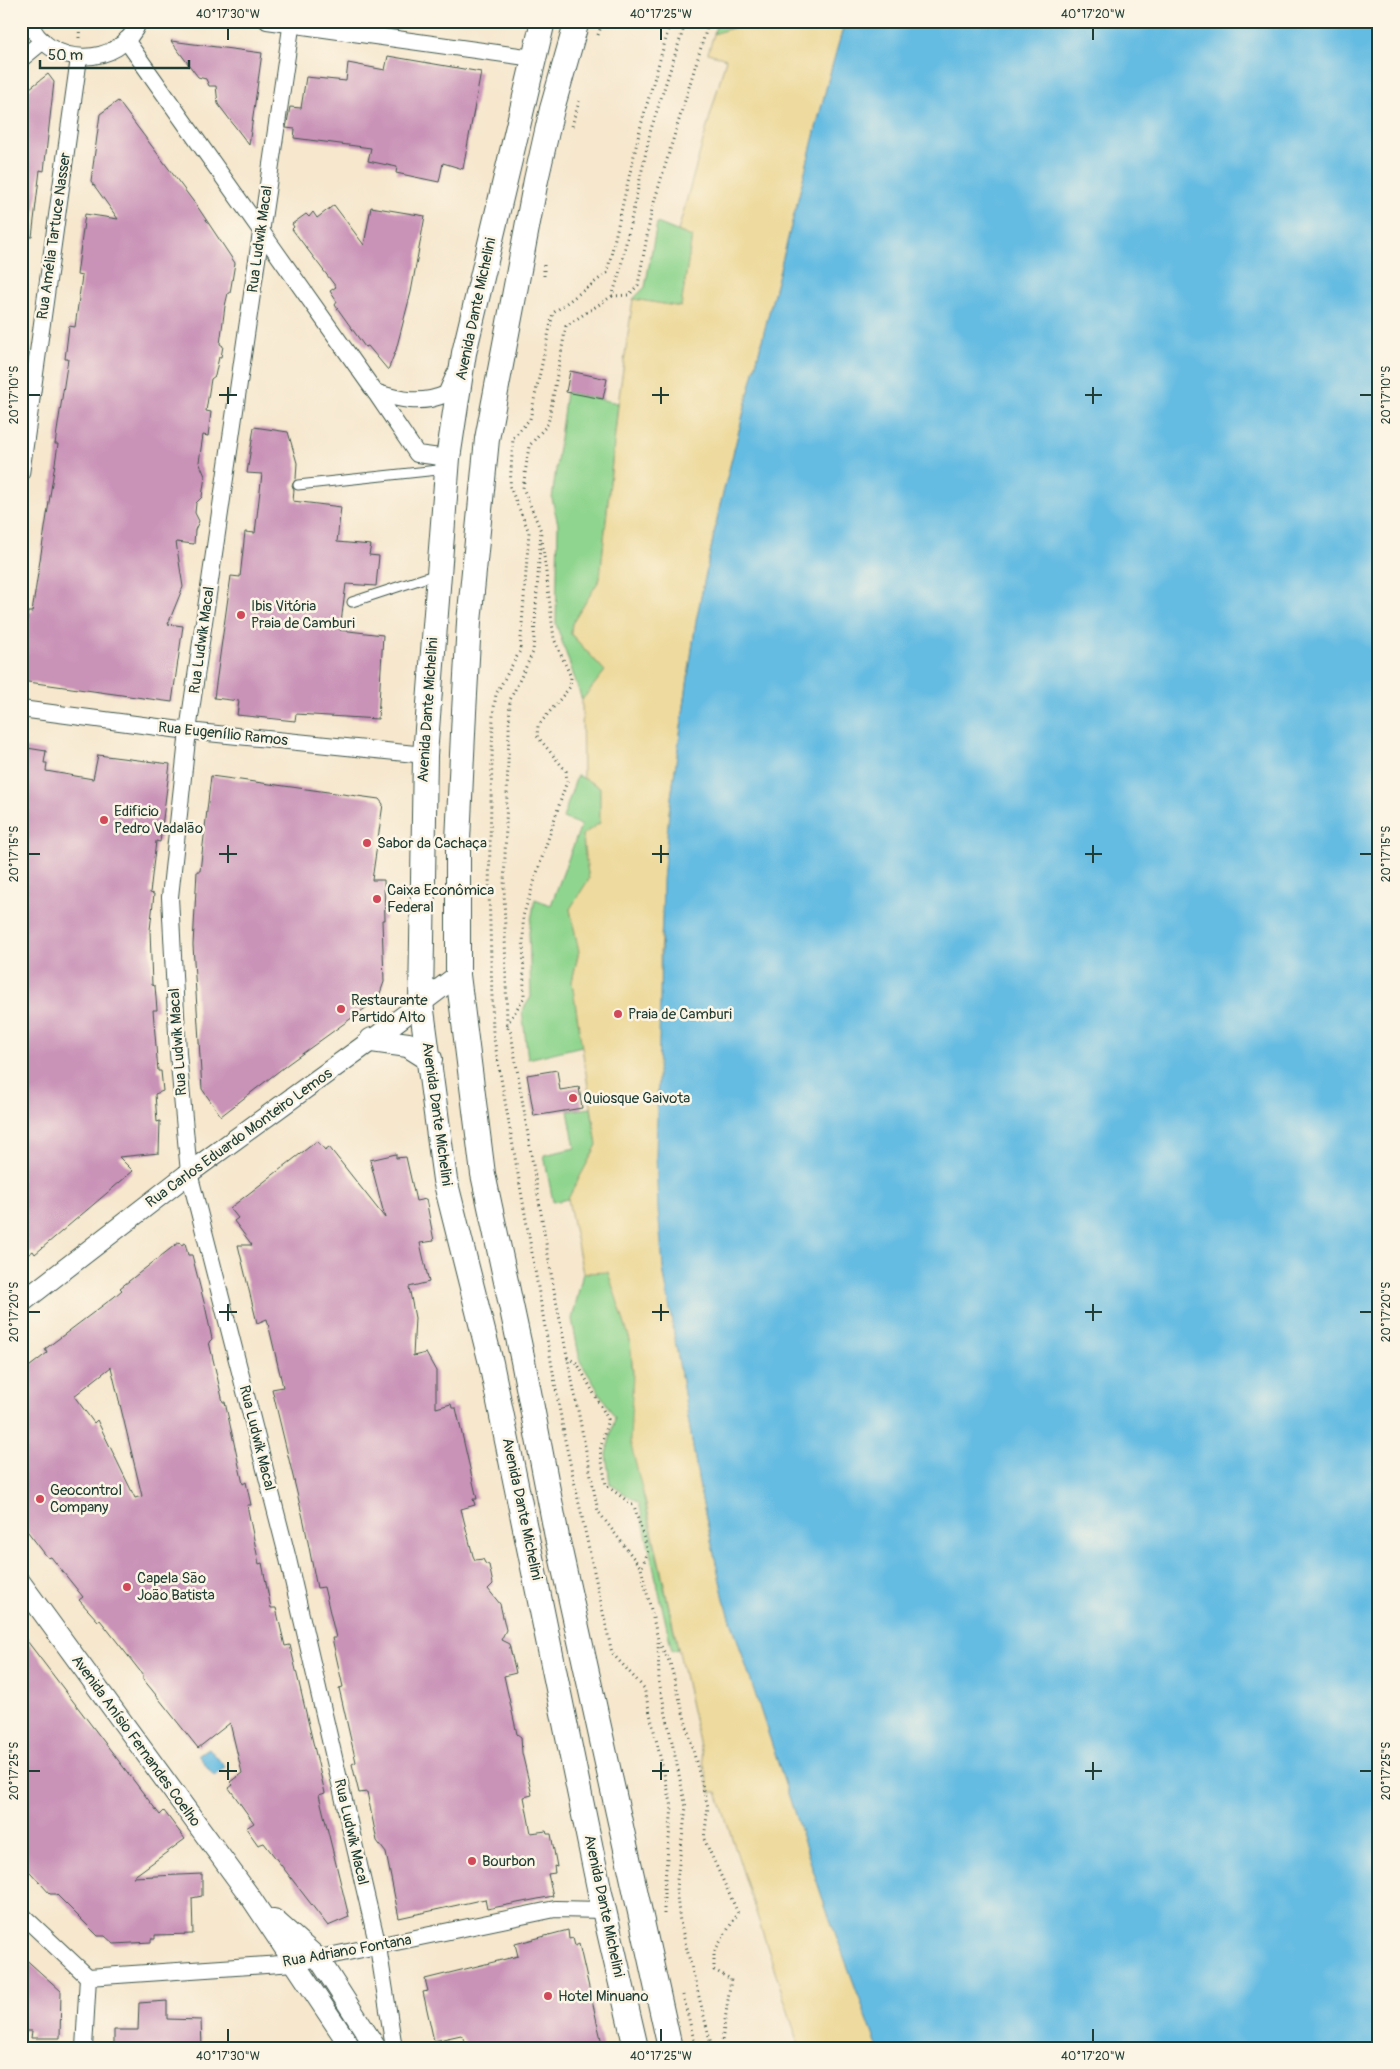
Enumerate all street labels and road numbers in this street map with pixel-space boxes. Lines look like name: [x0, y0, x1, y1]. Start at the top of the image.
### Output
street label: Rua Amélia Tartuce Nasser: [33, 151, 75, 321]
street label: Rua Ludwik Macal: [243, 184, 277, 294]
street label: Avenida Dante Michelini: [452, 236, 500, 382]
street label: Rua Ludwik Macal: [185, 585, 219, 695]
street label: Avenida Dante Michelini: [413, 637, 443, 783]
street label: Rua Eugenílio Ramos: [157, 718, 289, 750]
street label: Rua Ludwik Macal: [165, 987, 191, 1097]
street label: Avenida Dante Michelini: [417, 1041, 457, 1188]
street label: Rua Carlos Eduardo Monteiro Lemos: [142, 1064, 336, 1212]
street label: Rua Ludwik Macal: [235, 1383, 279, 1493]
street label: Avenida Dante Michelini: [498, 1436, 546, 1582]
street label: Avenida Anísio Fernandes Coelho: [67, 1651, 205, 1831]
street label: Rua Ludwik Macal: [330, 1777, 372, 1887]
street label: Avenida Dante Michelini: [580, 1833, 628, 1979]
street label: Rua Adriano Fontana: [281, 1930, 413, 1972]

